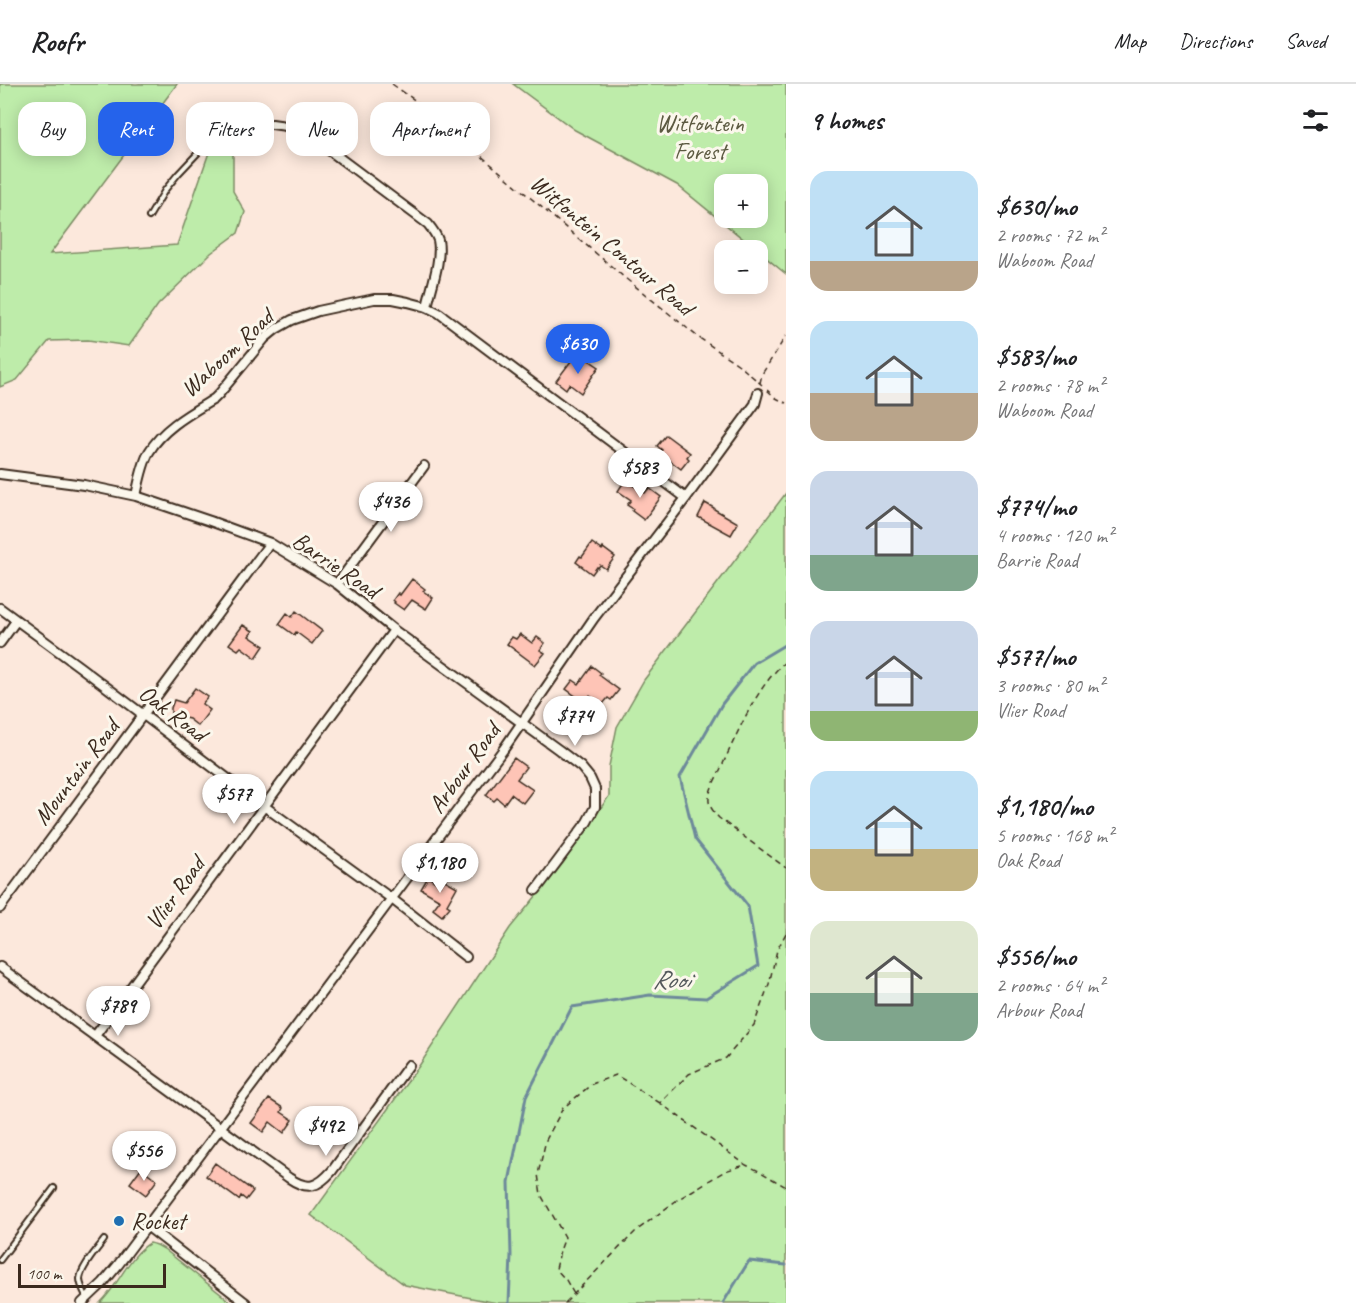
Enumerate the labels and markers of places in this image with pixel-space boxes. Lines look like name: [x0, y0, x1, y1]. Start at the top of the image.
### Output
pin: $630: [542, 324, 614, 375]
pin: $583: [604, 448, 676, 499]
pin: $436: [355, 482, 427, 533]
pin: $774: [539, 696, 611, 747]
pin: $577: [198, 774, 270, 825]
pin: $1,180: [391, 843, 489, 894]
pin: $789: [82, 986, 154, 1037]
pin: $492: [290, 1106, 362, 1157]
pin: $556: [108, 1131, 180, 1182]
place label: Rocket: [131, 1206, 188, 1236]
marker: Rocket: [112, 1214, 126, 1228]

